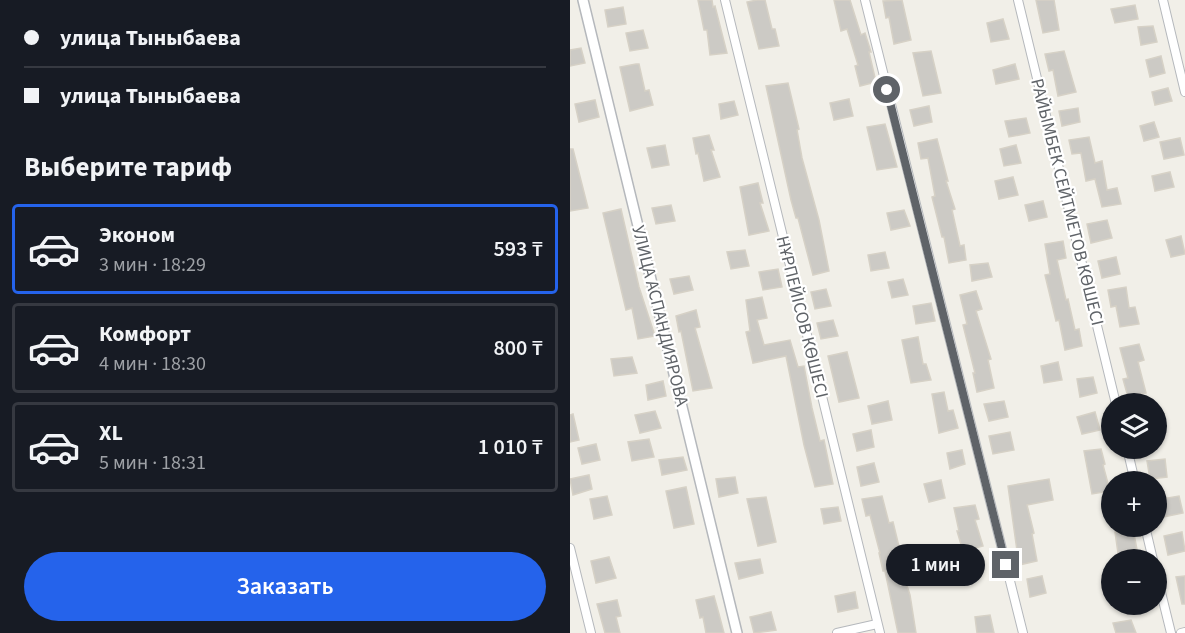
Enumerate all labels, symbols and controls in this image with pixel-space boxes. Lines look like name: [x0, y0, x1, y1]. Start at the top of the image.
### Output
text: улица Тыныбаева: [60, 22, 241, 54]
route start: [873, 76, 900, 103]
street label: РАЙЫМБЕК СЕЙТМЕТОВ КӨШЕСІ: [1024, 76, 1110, 328]
text: улица Тыныбаева: [60, 80, 241, 112]
text: Выберите тариф: [24, 148, 232, 187]
text: Эконом: [99, 219, 175, 251]
icon: car: [27, 222, 81, 276]
street label: УЛИЦА АСПАНДИЯРОВА: [625, 223, 695, 409]
text: 593 ₸: [493, 233, 543, 265]
street label: НҰРПЕЙІСОВ КӨШЕСІ: [770, 233, 834, 401]
text: 3 мин · 18:29: [99, 251, 206, 279]
text: Комфорт: [99, 318, 191, 350]
icon: car: [27, 321, 81, 375]
text: 800 ₸: [493, 332, 543, 364]
text: 4 мин · 18:30: [99, 350, 206, 378]
map controls: [1101, 393, 1167, 615]
button: layers: [1101, 393, 1167, 459]
text: XL: [99, 417, 123, 449]
icon: car: [27, 420, 81, 474]
text: 1 010 ₸: [478, 431, 543, 463]
text: 5 мин · 18:31: [99, 449, 206, 477]
button: +: [1101, 471, 1167, 537]
callout: 1 мин: [886, 544, 985, 586]
button: −: [1101, 549, 1167, 615]
text: 1 мин: [910, 551, 961, 579]
route end: [992, 551, 1019, 578]
button: Заказать: [24, 552, 546, 621]

